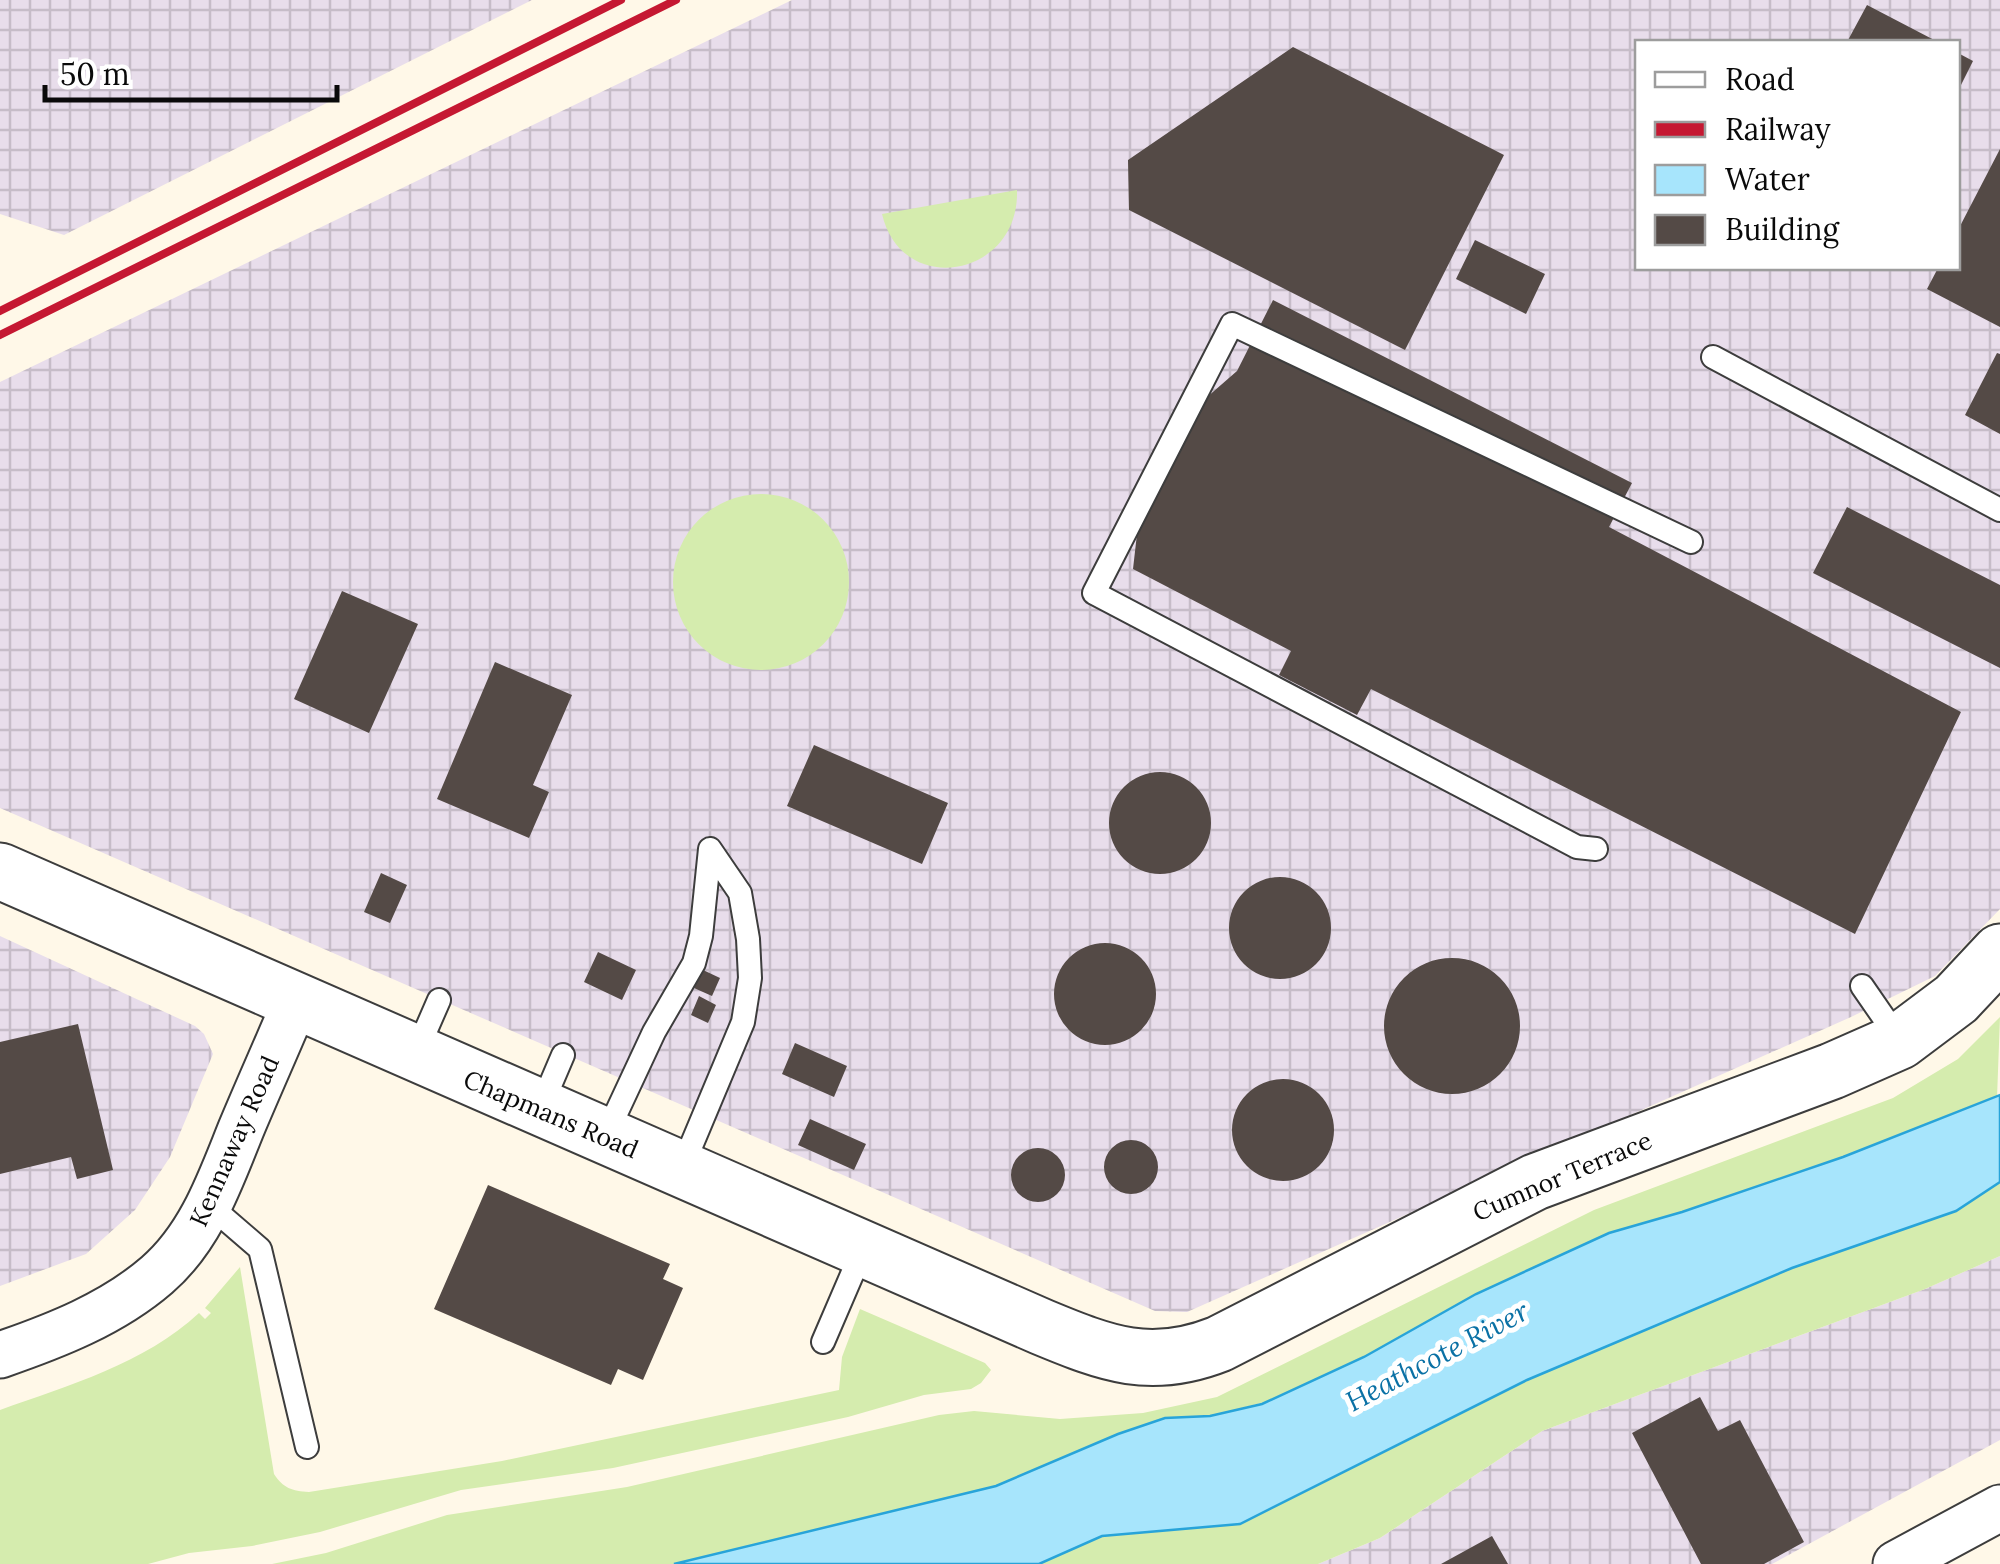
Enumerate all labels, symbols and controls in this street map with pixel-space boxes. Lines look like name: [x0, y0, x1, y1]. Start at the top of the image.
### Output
scale bar: [45, 40, 338, 102]
legend: [1635, 40, 1960, 270]
text: 50 m: [60, 55, 130, 93]
text: Road: [1725, 60, 1795, 98]
text: Railway: [1725, 110, 1831, 149]
text: Water: [1725, 160, 1810, 198]
text: Building: [1725, 210, 1841, 249]
street label: Kennaway Road: [182, 1051, 286, 1231]
street label: Chapmans Road: [459, 1063, 643, 1165]
street label: Cumnor Terrace: [1468, 1124, 1656, 1228]
water label: Heathcote River: [1339, 1293, 1535, 1419]

